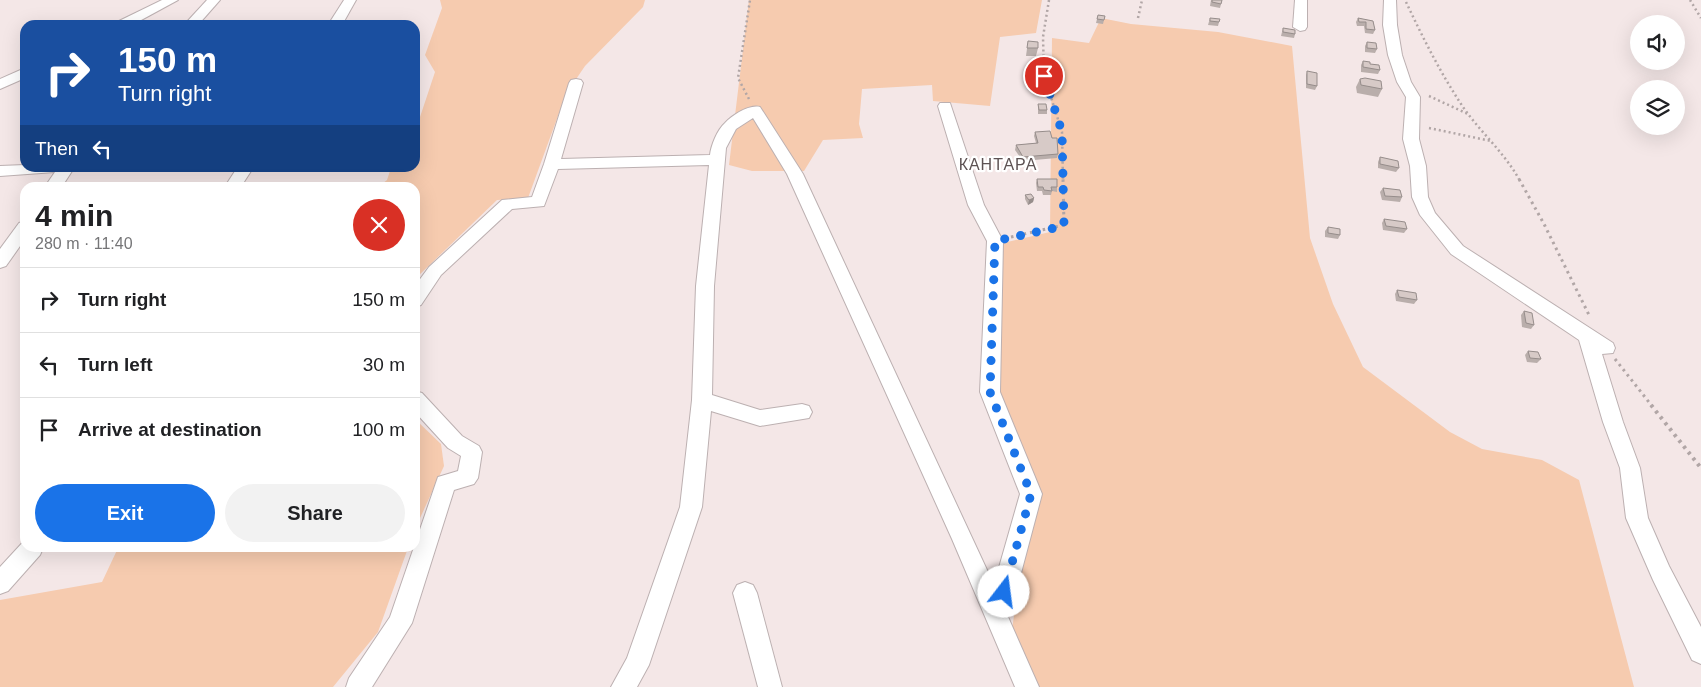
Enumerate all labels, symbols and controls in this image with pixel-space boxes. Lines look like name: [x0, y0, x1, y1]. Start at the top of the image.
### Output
map controls: [1630, 15, 1685, 135]
button: sound: [1630, 15, 1685, 70]
icon: right: [35, 40, 100, 105]
text: 150 m: [118, 40, 217, 79]
pin: [1023, 55, 1065, 97]
icon: arrive: [1030, 62, 1058, 90]
button: layers: [1630, 80, 1685, 135]
text: Turn right: [118, 81, 211, 106]
icon: left: [88, 135, 116, 163]
text: Then: [35, 138, 78, 159]
district label: КАНТАРА: [959, 156, 1037, 173]
text: 4 min: [35, 199, 113, 232]
button: close: [353, 199, 405, 251]
text: 280 m · 11:40: [35, 235, 133, 252]
icon: right: [35, 286, 63, 314]
text: Turn right: [78, 289, 166, 310]
text: 150 m: [352, 289, 405, 310]
icon: left: [35, 351, 63, 379]
text: Turn left: [78, 354, 153, 375]
text: 30 m: [363, 354, 405, 375]
icon: arrive: [35, 416, 63, 444]
text: Arrive at destination: [78, 419, 262, 440]
text: 100 m: [352, 419, 405, 440]
button: Exit: [35, 484, 215, 542]
button: Share: [225, 484, 405, 542]
position arrow: [977, 565, 1029, 617]

